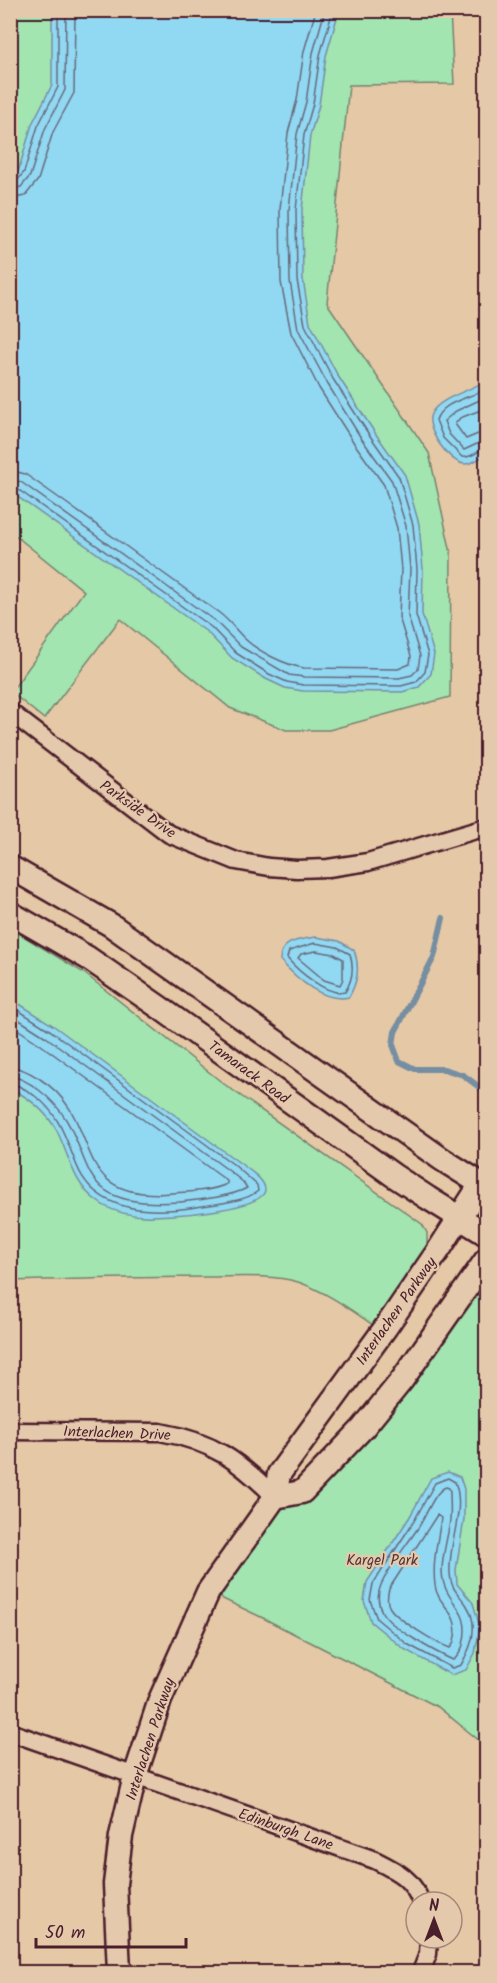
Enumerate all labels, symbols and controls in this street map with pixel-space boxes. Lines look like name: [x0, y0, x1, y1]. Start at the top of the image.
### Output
street label: Parkside Drive: [94, 775, 181, 845]
street label: Tamarack Road: [203, 1035, 295, 1111]
street label: Interlachen Parkway: [350, 1252, 444, 1371]
street label: Interlachen Drive: [63, 1420, 171, 1448]
park label: Kargel Park: [346, 1549, 419, 1573]
street label: Interlachen Parkway: [120, 1674, 182, 1804]
street label: Edinburgh Lane: [235, 1802, 337, 1857]
north arrow: [404, 1890, 464, 1950]
text: N: [429, 1894, 439, 1919]
scale bar: [36, 1911, 186, 1949]
text: 50 m: [45, 1919, 85, 1948]

